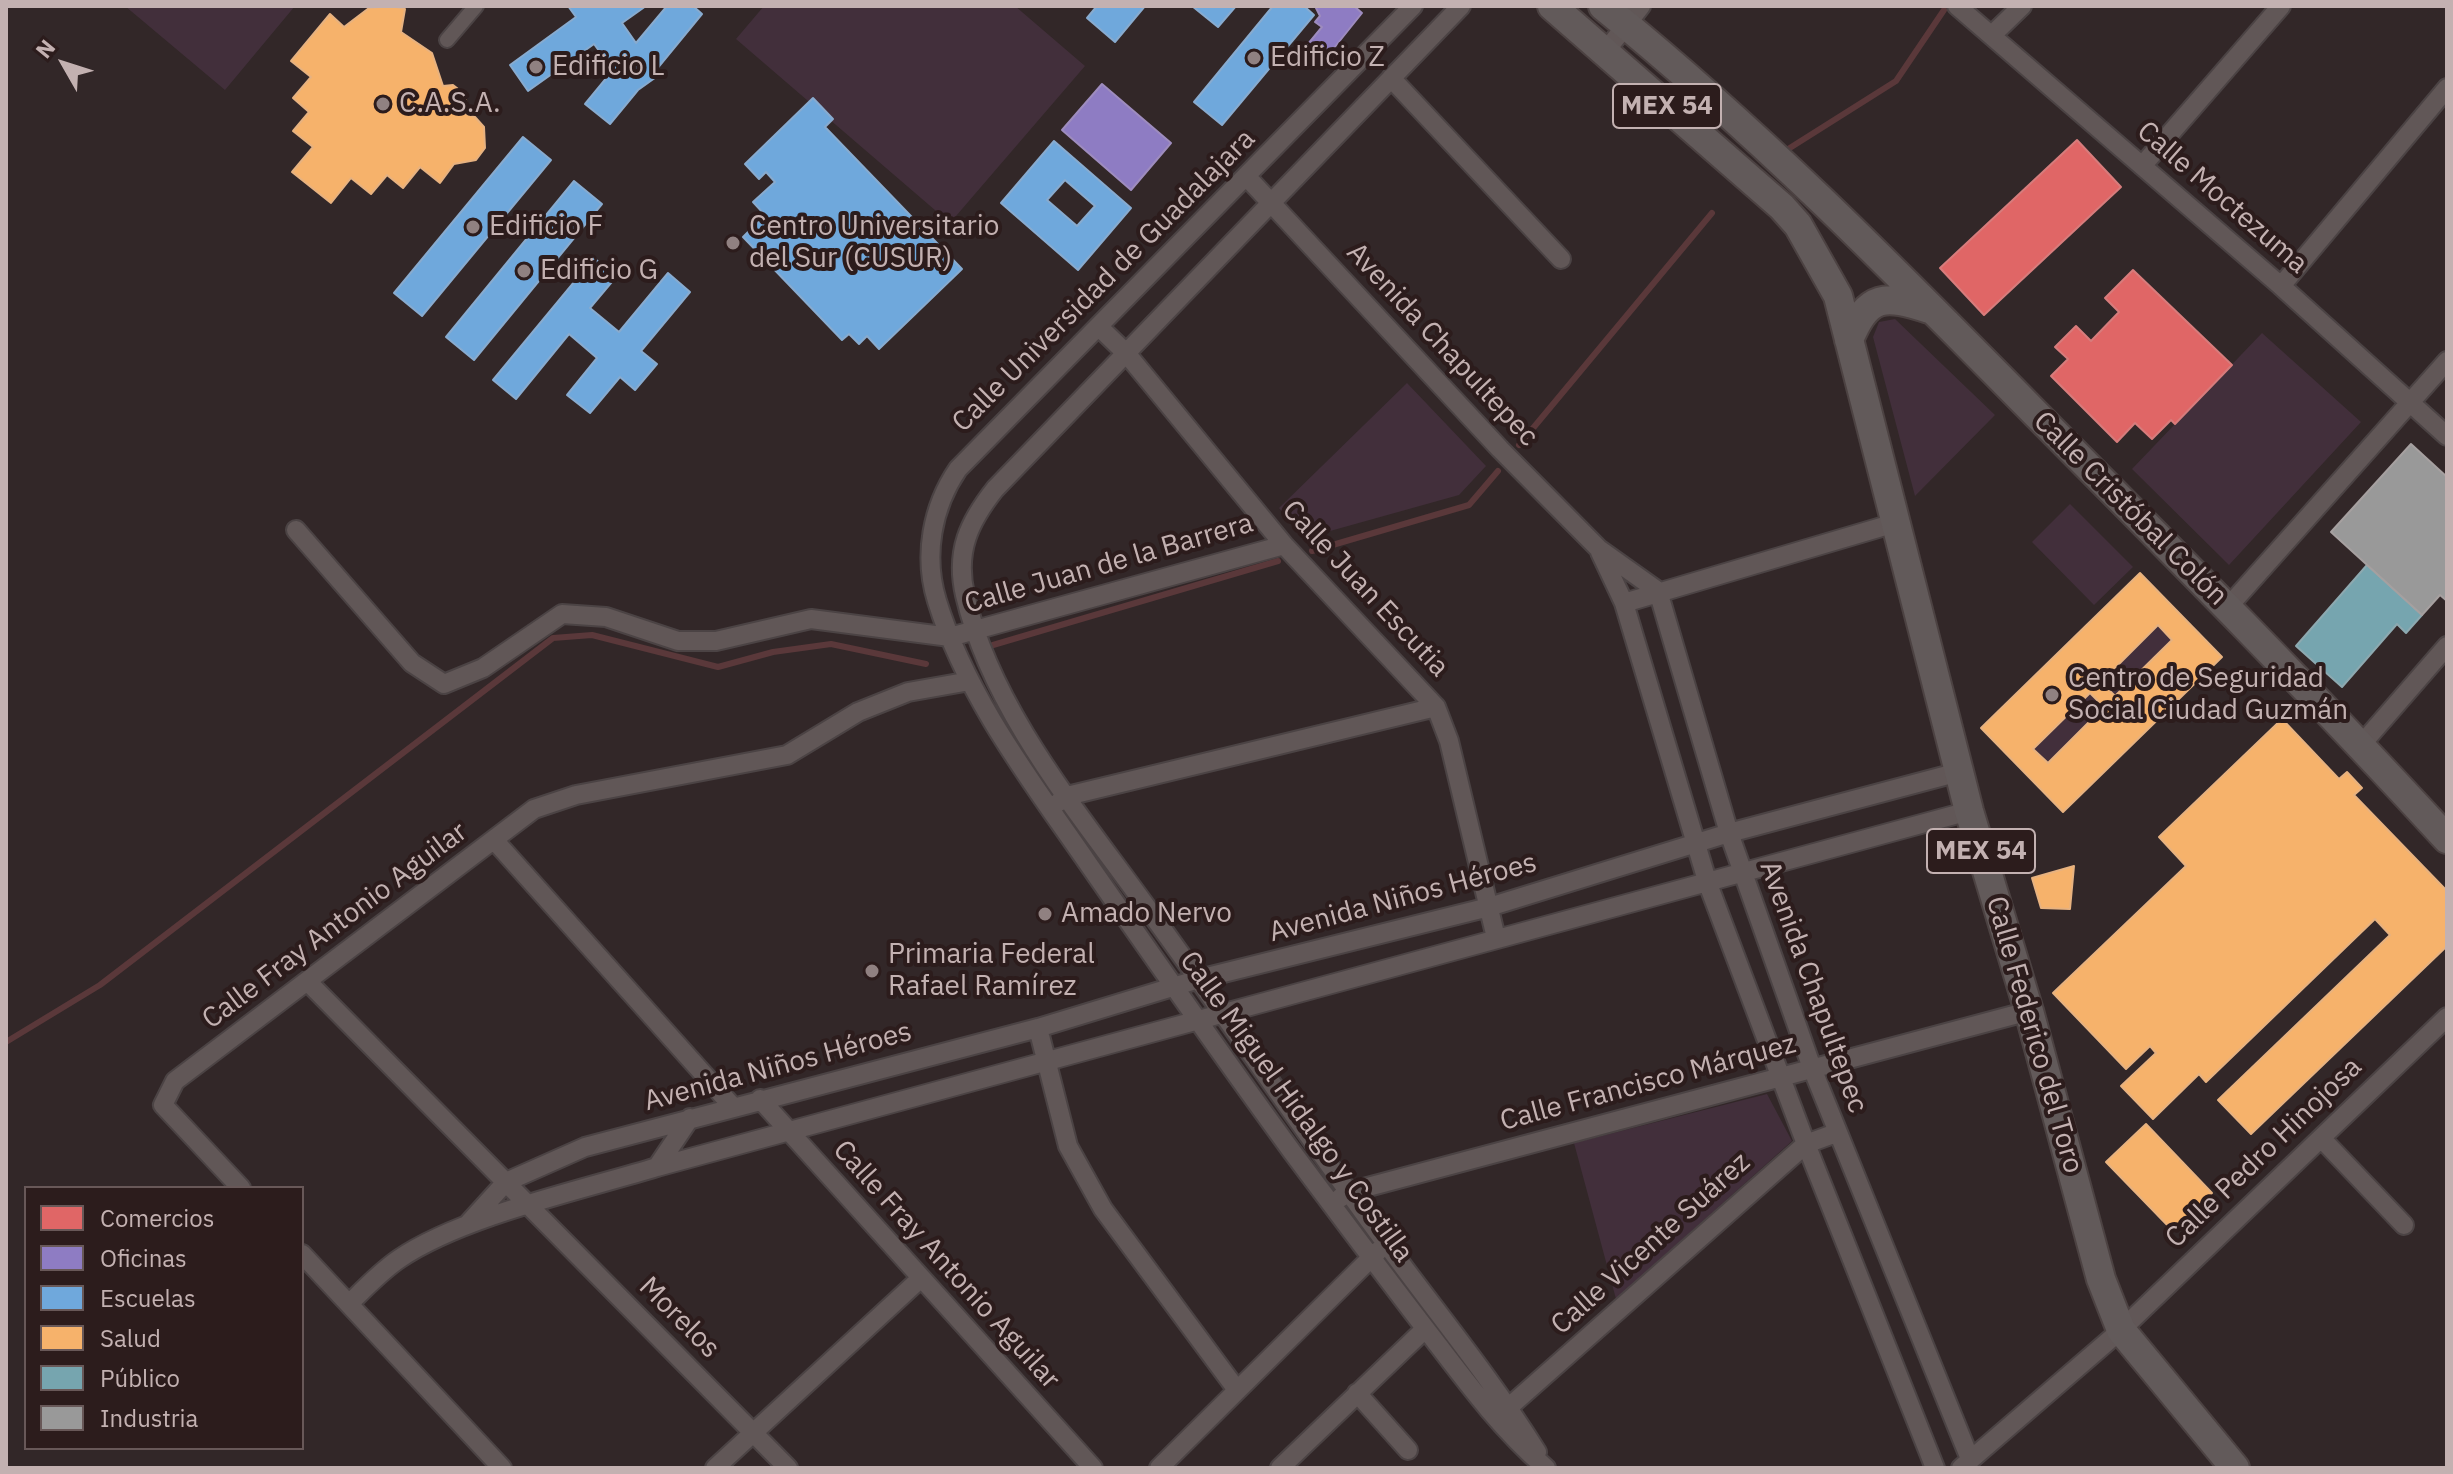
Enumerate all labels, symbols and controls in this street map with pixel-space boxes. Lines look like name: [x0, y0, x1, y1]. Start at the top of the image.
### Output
north arrow: [24, 24, 104, 104]
text: N: [29, 33, 61, 64]
place label: Edificio Z: [1270, 41, 1385, 75]
marker: Edificio Z: [1245, 49, 1263, 67]
place label: Edificio L: [552, 50, 665, 84]
marker: Edificio L: [527, 58, 545, 76]
road number: MEX 54: [1613, 84, 1721, 128]
place label: C.A.S.A.: [399, 87, 501, 121]
marker: C.A.S.A.: [374, 95, 392, 113]
street label: Calle Moctezuma: [2130, 115, 2314, 281]
street label: Calle Universidad de Guadalajara: [946, 123, 1262, 439]
place label: Edificio F: [489, 210, 603, 244]
place label: Centro Universitario del Sur (CUSUR): [749, 210, 999, 276]
marker: Edificio F: [464, 218, 482, 236]
marker: Centro Universitario del Sur (CUSUR): [724, 234, 742, 252]
street label: Avenida Chapultepec: [1339, 236, 1545, 454]
place label: Edificio G: [540, 254, 658, 288]
marker: Edificio G: [515, 262, 533, 280]
street label: Calle Cristóbal Colón: [2026, 405, 2234, 613]
street label: Calle Juan Escutia: [1275, 494, 1455, 684]
street label: Calle Juan de la Barrera: [961, 507, 1257, 621]
place label: Centro de Seguridad Social Ciudad Guzmán: [2068, 662, 2348, 728]
marker: Centro de Seguridad Social Ciudad Guzmán: [2043, 686, 2061, 704]
street label: Calle Fray Antonio Aguilar: [196, 815, 474, 1037]
road number: MEX 54: [1927, 829, 2035, 873]
street label: Avenida Niños Héroes: [1266, 846, 1540, 950]
street label: Avenida Chapultepec: [1752, 856, 1874, 1118]
street label: Calle Federico del Toro: [1978, 893, 2090, 1177]
place label: Amado Nervo: [1061, 897, 1232, 931]
marker: Amado Nervo: [1036, 905, 1054, 923]
place label: Primaria Federal Rafael Ramírez: [888, 938, 1095, 1004]
street label: Calle Miguel Hidalgo y Costilla: [1172, 945, 1420, 1269]
marker: Primaria Federal Rafael Ramírez: [863, 962, 881, 980]
street label: Avenida Niños Héroes: [641, 1015, 915, 1119]
street label: Calle Francisco Márquez: [1497, 1027, 1799, 1139]
street label: Calle Pedro Hinojosa: [2159, 1051, 2369, 1255]
street label: Calle Fray Antonio Aguilar: [825, 1134, 1067, 1396]
street label: Calle Vicente Suárez: [1545, 1146, 1757, 1342]
legend: [24, 1186, 304, 1450]
text: Comercios: [100, 1202, 214, 1234]
text: Oficinas: [100, 1242, 187, 1274]
street label: Morelos: [631, 1270, 727, 1366]
text: Escuelas: [100, 1282, 196, 1314]
text: Salud: [100, 1322, 161, 1354]
text: Público: [100, 1362, 180, 1394]
text: Industria: [100, 1402, 198, 1434]

